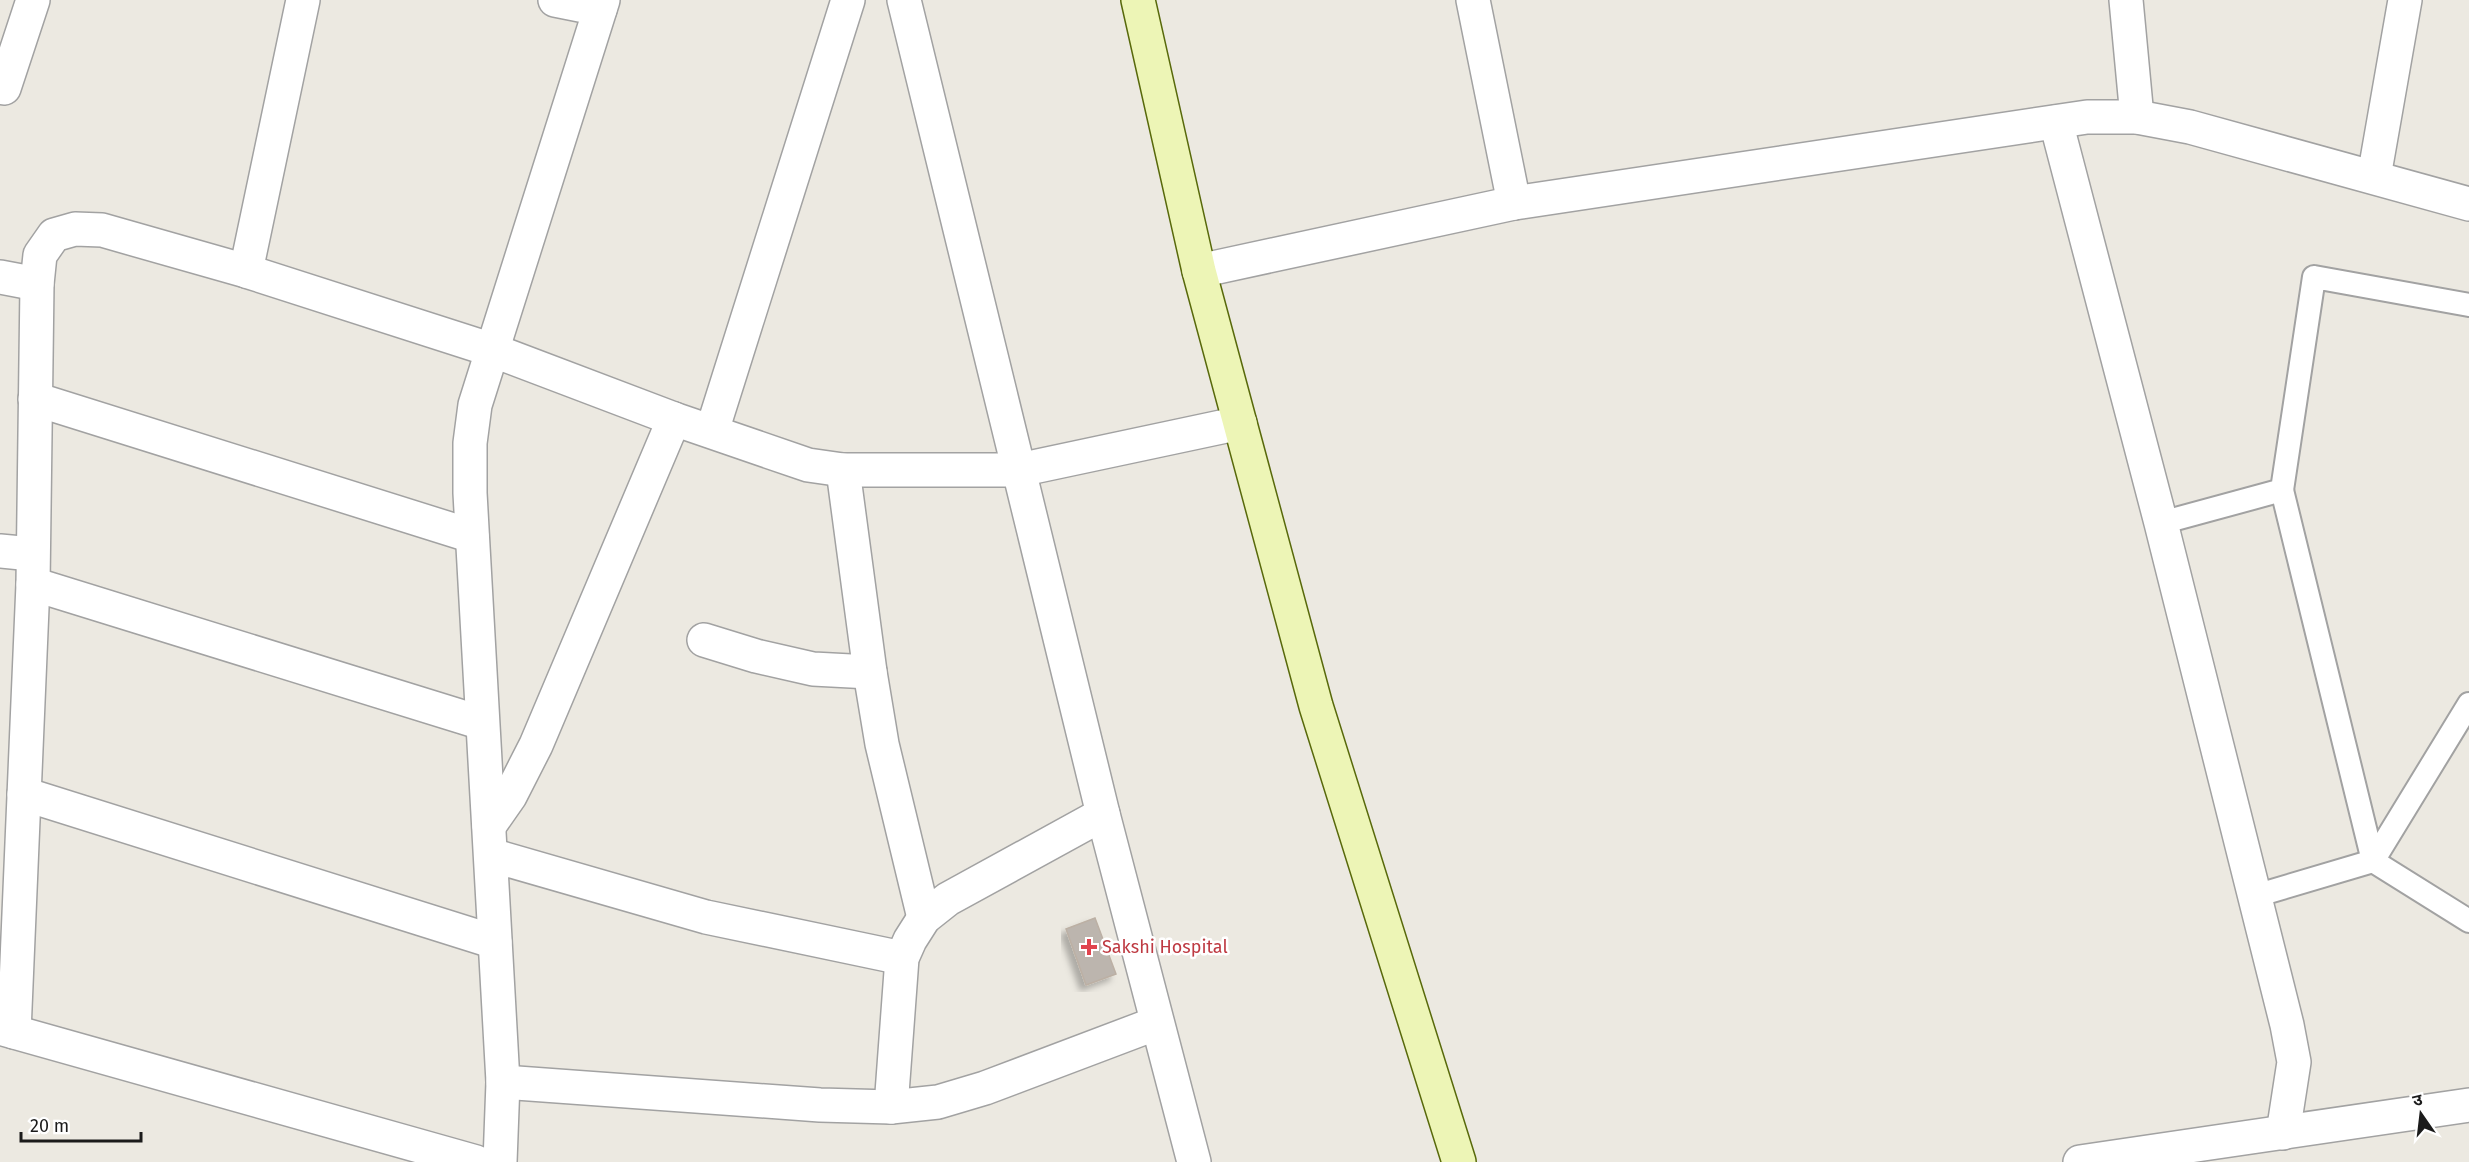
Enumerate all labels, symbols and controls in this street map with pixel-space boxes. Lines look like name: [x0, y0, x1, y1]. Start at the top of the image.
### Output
place label: Sakshi Hospital: [1102, 936, 1228, 958]
marker: Sakshi Hospital: [1080, 938, 1098, 956]
north arrow: [2391, 1084, 2451, 1144]
text: उ: [2411, 1089, 2425, 1110]
scale bar: [21, 1105, 141, 1143]
text: 20 m: [30, 1115, 69, 1137]

